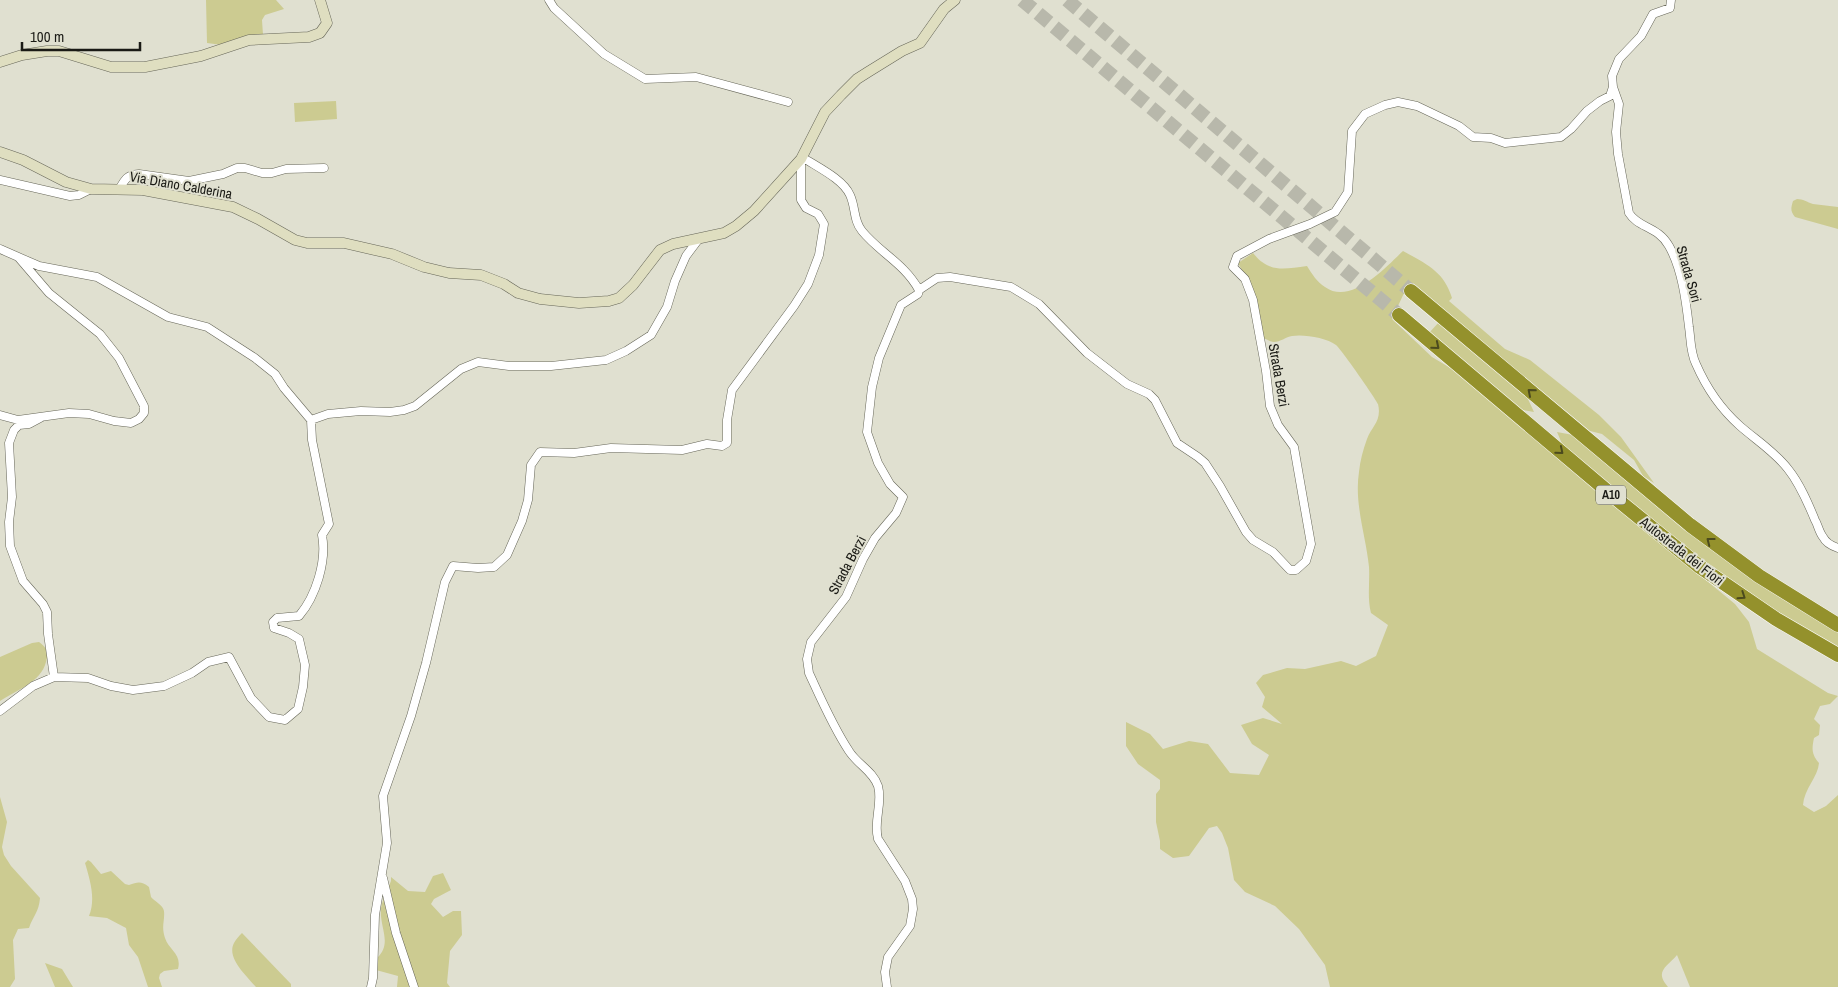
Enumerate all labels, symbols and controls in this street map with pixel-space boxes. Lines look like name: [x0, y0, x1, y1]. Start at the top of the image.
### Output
scale bar: [22, 20, 140, 52]
text: 100 m: [30, 26, 64, 47]
street label: Via Diano Calderina: [128, 167, 234, 203]
street label: Strada Sori: [1672, 244, 1706, 304]
one-way arrow: [1430, 340, 1439, 349]
street label: Strada Berzi: [1265, 342, 1293, 408]
one-way arrow: [1527, 389, 1536, 398]
one-way arrow: [1554, 445, 1563, 454]
road number: A10: [1596, 486, 1626, 504]
street label: Autostrada dei Fiori: [1636, 512, 1728, 589]
street label: Strada Berzi: [824, 533, 870, 597]
one-way arrow: [1707, 538, 1716, 546]
one-way arrow: [1736, 590, 1745, 599]

